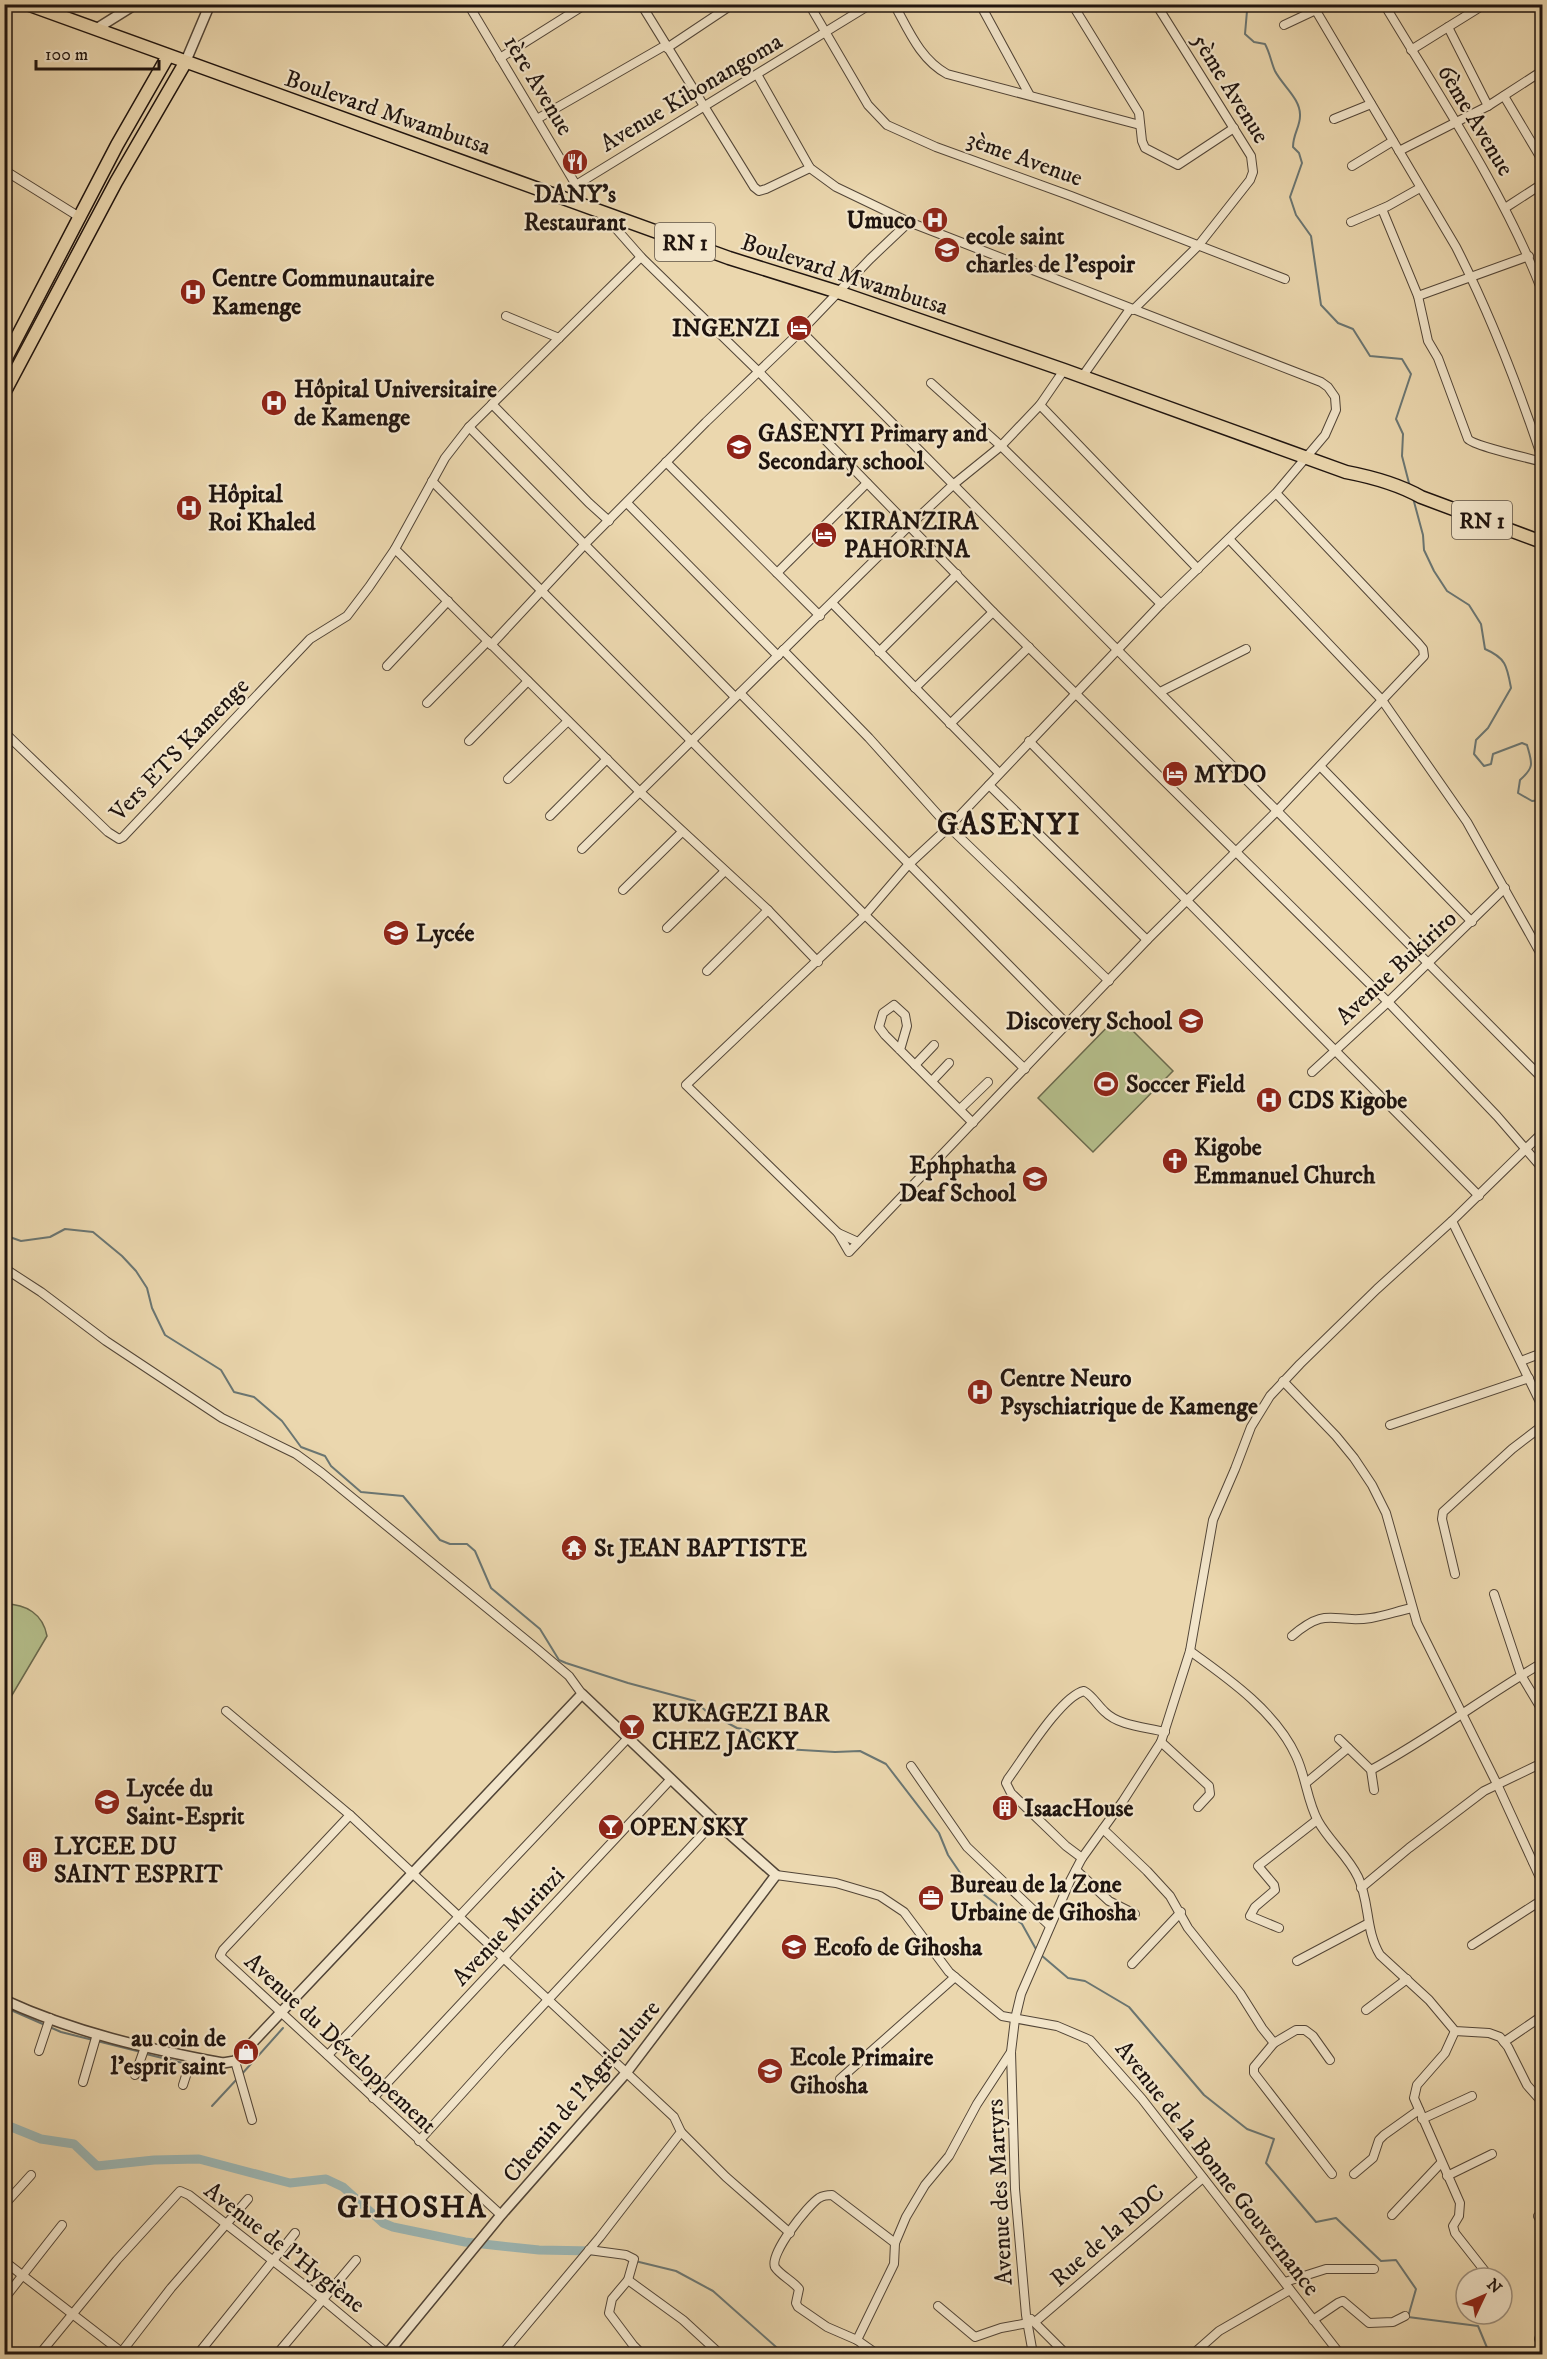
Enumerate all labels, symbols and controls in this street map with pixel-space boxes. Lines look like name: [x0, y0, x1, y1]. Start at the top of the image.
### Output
street label: Avenue Kibonangoma: [595, 26, 789, 159]
street label: 5ème Avenue: [1185, 28, 1276, 149]
street label: 1ère Avenue: [496, 30, 580, 141]
scale bar: [36, 33, 159, 71]
text: 100 m: [45, 44, 88, 66]
street label: 6ème Avenue: [1430, 59, 1520, 182]
street label: Boulevard Mwambutsa: [281, 64, 495, 163]
street label: 3ème Avenue: [963, 124, 1087, 194]
restaurant icon: DANY's Restaurant: [560, 147, 590, 177]
place label: DANY's Restaurant: [524, 180, 627, 238]
hospital icon: Umuco: [920, 205, 950, 235]
place label: Umuco: [846, 206, 916, 236]
place label: ecole saint charles de l'espoir: [966, 222, 1136, 280]
road number: RN 1: [655, 223, 715, 261]
street label: Boulevard Mwambutsa: [737, 227, 953, 323]
school or university icon: ecole saint charles de l'espoir: [932, 235, 962, 265]
place label: Centre Communautaire Kamenge: [212, 264, 435, 322]
hospital icon: Centre Communautaire Kamenge: [178, 277, 208, 307]
hotel icon: INGENZI: [784, 313, 814, 343]
place label: INGENZI: [672, 314, 780, 344]
place label: Hôpital Universitaire de Kamenge: [294, 375, 497, 433]
hospital icon: Hôpital Universitaire de Kamenge: [259, 388, 289, 418]
place label: GASENYI Primary and Secondary school: [758, 419, 988, 477]
school or university icon: GASENYI Primary and Secondary school: [724, 432, 754, 462]
place label: Hôpital Roi Khaled: [208, 480, 317, 538]
hospital icon: Hôpital Roi Khaled: [174, 493, 204, 523]
road number: RN 1: [1452, 501, 1512, 539]
place label: KIRANZIRA PAHORINA: [844, 507, 979, 565]
hotel icon: KIRANZIRA PAHORINA: [809, 520, 839, 550]
street label: Vers ETS Kamenge: [103, 672, 256, 828]
hotel icon: MYDO: [1160, 759, 1190, 789]
place label: MYDO: [1194, 760, 1266, 790]
district label: GASENYI: [937, 807, 1081, 844]
street label: Avenue Bukiriro: [1330, 904, 1464, 1032]
school or university icon: Lycée: [381, 918, 411, 948]
place label: Lycée: [416, 919, 475, 949]
school or university icon: Discovery School: [1176, 1006, 1206, 1036]
place label: Discovery School: [1006, 1007, 1173, 1037]
sports icon: Soccer Field: [1091, 1069, 1121, 1099]
place label: Soccer Field: [1126, 1070, 1246, 1100]
hospital icon: CDS Kigobe: [1254, 1085, 1284, 1115]
place label: CDS Kigobe: [1288, 1086, 1407, 1116]
place label: Kigobe Emmanuel Church: [1194, 1133, 1376, 1191]
church icon: Kigobe Emmanuel Church: [1160, 1146, 1190, 1176]
place label: Ephphatha Deaf School: [899, 1151, 1017, 1209]
school or university icon: Ephphatha Deaf School: [1020, 1164, 1050, 1194]
place label: Centre Neuro Psyschiatrique de Kamenge: [1000, 1364, 1258, 1422]
hospital icon: Centre Neuro Psyschiatrique de Kamenge: [965, 1377, 995, 1407]
temple icon: St JEAN BAPTISTE: [559, 1533, 589, 1563]
place label: St JEAN BAPTISTE: [594, 1534, 807, 1564]
place label: KUKAGEZI BAR CHEZ JACKY: [652, 1699, 831, 1757]
bar icon: KUKAGEZI BAR CHEZ JACKY: [617, 1712, 647, 1742]
place label: Lycée du Saint-Esprit: [126, 1774, 245, 1832]
school or university icon: Lycée du Saint-Esprit: [92, 1787, 122, 1817]
building icon: IsaacHouse: [990, 1793, 1020, 1823]
place label: IsaacHouse: [1024, 1794, 1134, 1824]
bar icon: OPEN SKY: [596, 1812, 626, 1842]
place label: OPEN SKY: [630, 1813, 748, 1843]
place label: LYCEE DU SAINT ESPRIT: [54, 1832, 223, 1890]
building icon: LYCEE DU SAINT ESPRIT: [20, 1845, 50, 1875]
street label: Avenue Murinzi: [446, 1861, 571, 1992]
place label: Bureau de la Zone Urbaine de Gihosha: [950, 1870, 1138, 1928]
office icon: Bureau de la Zone Urbaine de Gihosha: [916, 1883, 946, 1913]
school or university icon: Ecofo de Gihosha: [779, 1932, 809, 1962]
place label: Ecofo de Gihosha: [814, 1933, 983, 1963]
street label: Avenue du Développement: [238, 1947, 443, 2141]
street label: Chemin de l'Agriculture: [497, 1994, 667, 2189]
place label: au coin de l'esprit saint: [110, 2024, 226, 2082]
street label: Avenue de la Bonne Gouvernance: [1108, 2035, 1326, 2302]
shop icon: au coin de l'esprit saint: [231, 2037, 261, 2067]
place label: Ecole Primaire Gihosha: [790, 2043, 934, 2101]
school or university icon: Ecole Primaire Gihosha: [755, 2056, 785, 2086]
street label: Avenue des Martyrs: [980, 2098, 1020, 2286]
street label: Avenue de l'Hygiène: [198, 2176, 371, 2320]
street label: Rue de la RDC: [1044, 2178, 1171, 2294]
district label: GIHOSHA: [337, 2190, 487, 2227]
north arrow: [1454, 2266, 1514, 2326]
text: N: [1482, 2275, 1506, 2298]

